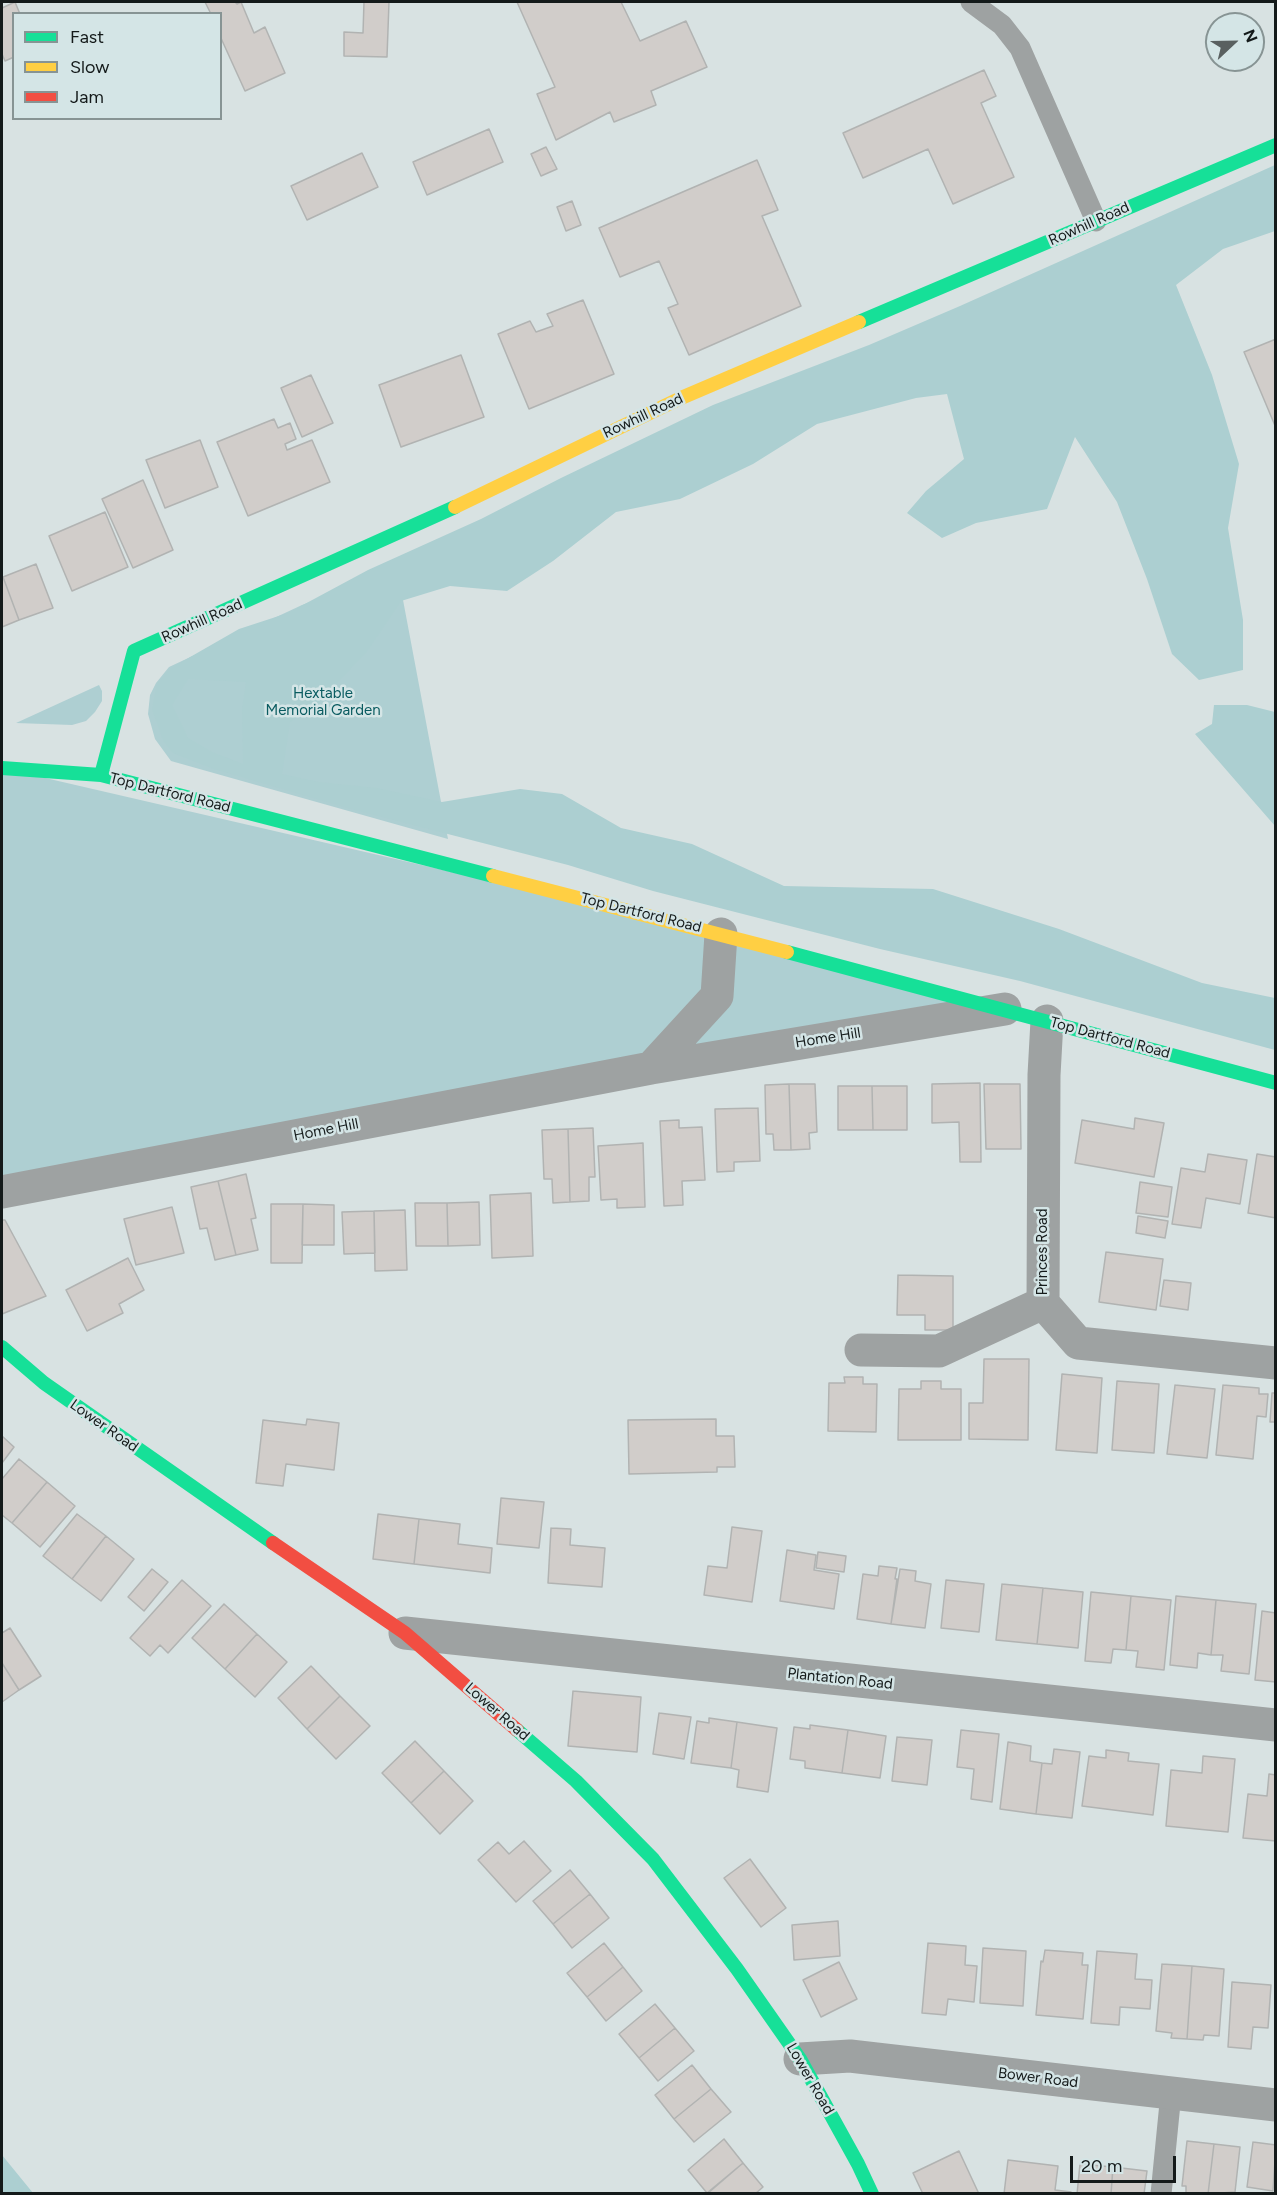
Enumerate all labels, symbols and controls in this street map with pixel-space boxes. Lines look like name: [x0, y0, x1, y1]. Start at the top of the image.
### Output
legend: [12, 12, 222, 120]
north arrow: [1205, 12, 1265, 72]
text: Fast: [70, 26, 104, 48]
text: N: [1239, 27, 1261, 45]
text: Slow: [70, 56, 109, 78]
text: Jam: [70, 86, 104, 108]
street label: Rowhill Road: [1046, 198, 1132, 250]
street label: Rowhill Road: [600, 390, 686, 442]
street label: Rowhill Road: [159, 595, 245, 647]
park label: Hextable Memorial Garden: [265, 685, 381, 720]
street label: Top Dartford Road: [108, 769, 232, 817]
street label: Top Dartford Road: [579, 889, 703, 937]
street label: Top Dartford Road: [1048, 1013, 1172, 1063]
street label: Home Hill: [794, 1024, 862, 1052]
street label: Home Hill: [292, 1115, 360, 1145]
street label: Princes Road: [1034, 1208, 1052, 1296]
street label: Lower Road: [66, 1396, 142, 1456]
street label: Plantation Road: [786, 1665, 894, 1693]
street label: Lower Road: [461, 1679, 533, 1745]
street label: Lower Road: [782, 2040, 838, 2118]
street label: Bower Road: [997, 2064, 1079, 2092]
scale bar: [1073, 2144, 1180, 2182]
text: 20 m: [1081, 2155, 1122, 2177]

